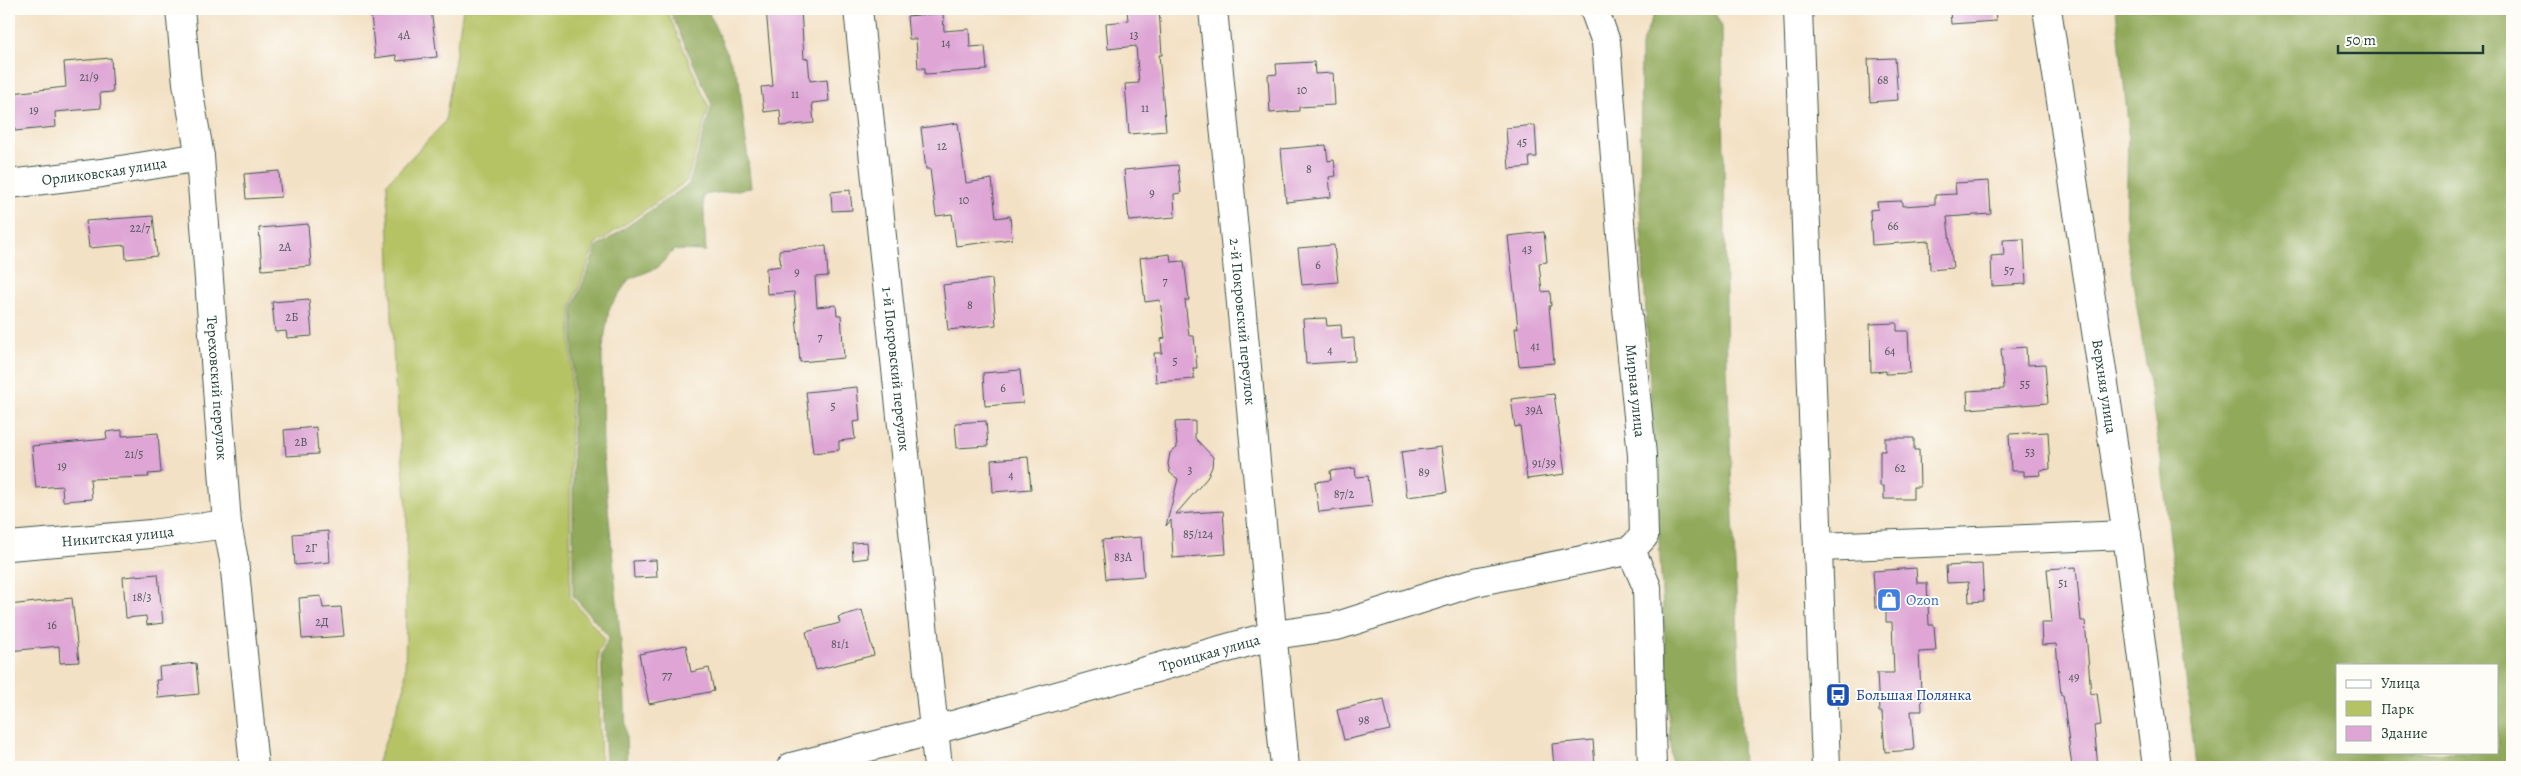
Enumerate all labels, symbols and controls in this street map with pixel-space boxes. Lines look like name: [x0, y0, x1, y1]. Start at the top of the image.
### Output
scale bar: [2338, 22, 2484, 54]
house number: 4А: [398, 27, 411, 43]
house number: 13: [1129, 27, 1139, 43]
text: 50 m: [2346, 30, 2376, 50]
house number: 14: [941, 35, 951, 51]
house number: 21/9: [79, 69, 99, 85]
house number: 68: [1877, 72, 1889, 88]
house number: 10: [1297, 82, 1307, 98]
house number: 11: [791, 86, 799, 102]
house number: 11: [1141, 100, 1149, 116]
house number: 19: [29, 102, 39, 118]
house number: 45: [1517, 134, 1527, 150]
house number: 12: [937, 138, 947, 154]
street label: Орликовская улица: [40, 153, 168, 190]
house number: 8: [1306, 161, 1312, 177]
house number: 9: [1149, 185, 1155, 201]
house number: 10: [959, 192, 969, 208]
house number: 66: [1887, 218, 1899, 234]
house number: 22/7: [130, 220, 151, 236]
street label: 2-й Покровский переулок: [1225, 237, 1261, 406]
house number: 2А: [279, 239, 292, 255]
house number: 43: [1522, 241, 1532, 257]
house number: 6: [1315, 257, 1321, 273]
house number: 57: [2004, 262, 2015, 278]
house number: 9: [794, 264, 800, 280]
house number: 7: [1162, 273, 1168, 289]
street label: 1-й Покровский переулок: [877, 286, 915, 453]
house number: 8: [967, 297, 973, 313]
house number: 2Б: [286, 309, 298, 325]
street label: Тереховский переулок: [202, 315, 232, 461]
house number: 7: [817, 329, 823, 345]
house number: 41: [1530, 338, 1540, 354]
street label: Верхняя улица: [2087, 338, 2121, 435]
house number: 4: [1327, 342, 1333, 358]
street label: Мирная улица: [1621, 343, 1650, 438]
house number: 64: [1885, 343, 1896, 359]
house number: 5: [1172, 353, 1178, 369]
house number: 55: [2020, 376, 2030, 392]
house number: 6: [1000, 380, 1006, 396]
house number: 5: [830, 398, 836, 414]
house number: 39А: [1525, 402, 1544, 418]
house number: 2В: [295, 434, 307, 450]
house number: 53: [2025, 444, 2035, 460]
house number: 21/5: [125, 446, 143, 462]
house number: 91/39: [1532, 455, 1556, 471]
house number: 19: [57, 458, 67, 474]
house number: 62: [1894, 460, 1906, 476]
house number: 3: [1188, 462, 1193, 478]
house number: 89: [1418, 464, 1430, 480]
house number: 4: [1008, 467, 1014, 483]
house number: 87/2: [1334, 486, 1355, 502]
street label: Никитская улица: [61, 521, 175, 552]
house number: 85/124: [1183, 526, 1214, 542]
house number: 2Г: [305, 540, 317, 556]
house number: 83А: [1114, 549, 1133, 565]
house number: 51: [2058, 575, 2068, 591]
shop icon: Ozon: [1876, 587, 1902, 613]
house number: 18/3: [133, 589, 151, 605]
place label: Ozon: [1906, 590, 1939, 610]
house number: 2Д: [315, 614, 329, 630]
house number: 16: [47, 617, 57, 633]
street label: Троицкая улица: [1157, 629, 1262, 677]
house number: 81/1: [831, 636, 849, 652]
legend: [2336, 664, 2498, 754]
house number: 77: [662, 667, 673, 683]
house number: 49: [2069, 669, 2079, 685]
text: Улица: [2381, 673, 2420, 693]
bus stop icon: Большая Полянка: [1825, 682, 1851, 708]
place label: Большая Полянка: [1856, 685, 1972, 705]
text: Парк: [2381, 699, 2414, 719]
house number: 98: [1358, 712, 1370, 728]
text: Здание: [2381, 723, 2428, 743]

